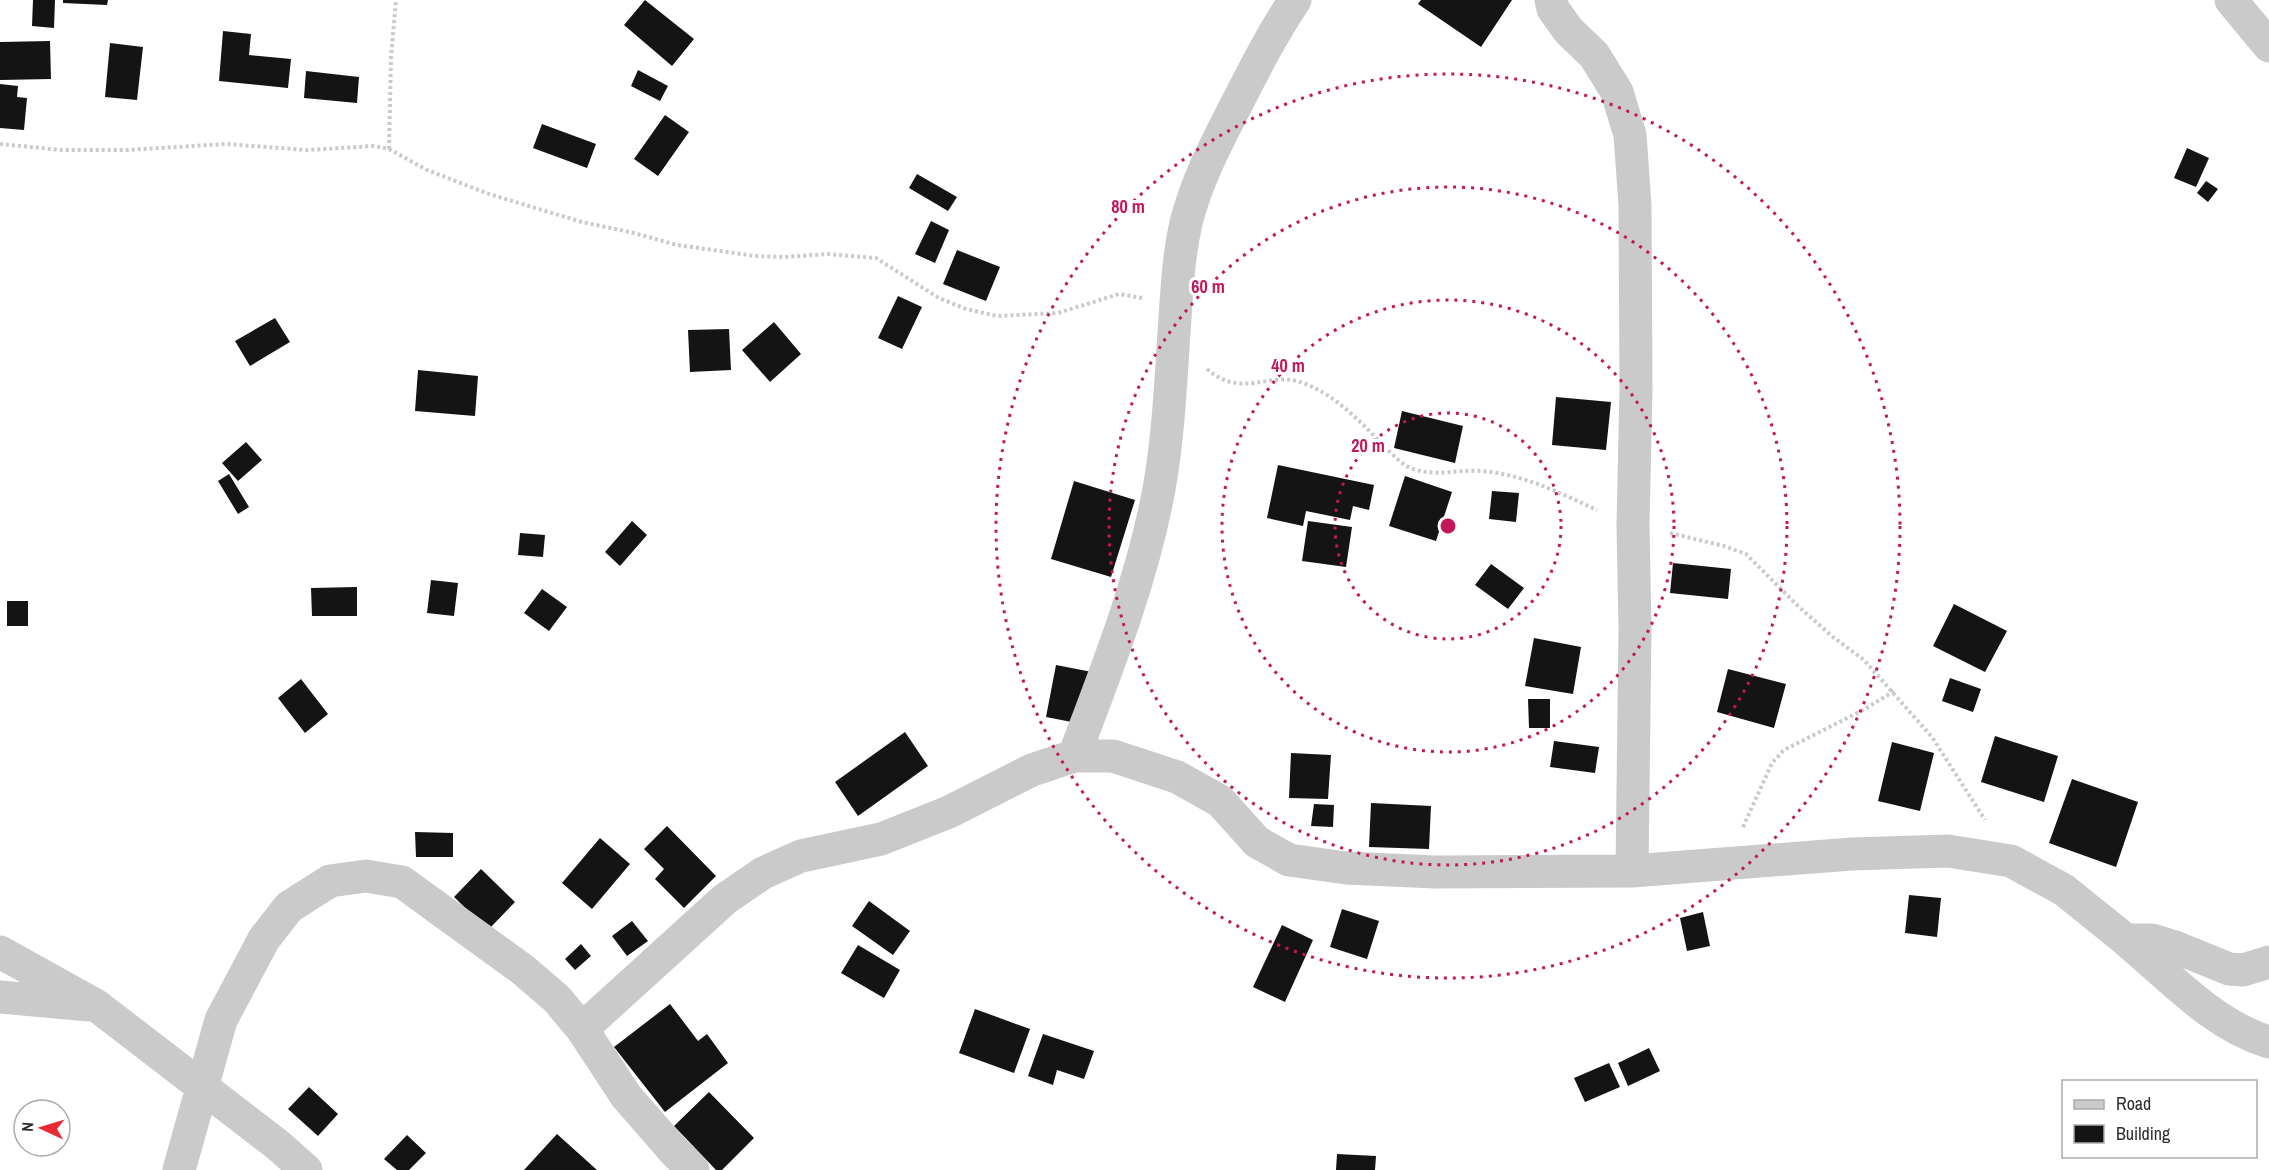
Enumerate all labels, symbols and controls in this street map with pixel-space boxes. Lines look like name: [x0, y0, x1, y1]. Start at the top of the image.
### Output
text: 80 m: [1111, 194, 1145, 219]
text: 60 m: [1191, 274, 1225, 299]
text: 40 m: [1271, 353, 1305, 378]
text: 20 m: [1351, 433, 1385, 458]
centre of rings: [1438, 516, 1458, 536]
legend: [2062, 1080, 2257, 1158]
text: Road: [2116, 1091, 2151, 1116]
north arrow: [12, 1098, 72, 1158]
text: N: [16, 1121, 38, 1132]
text: Building: [2116, 1121, 2171, 1146]

